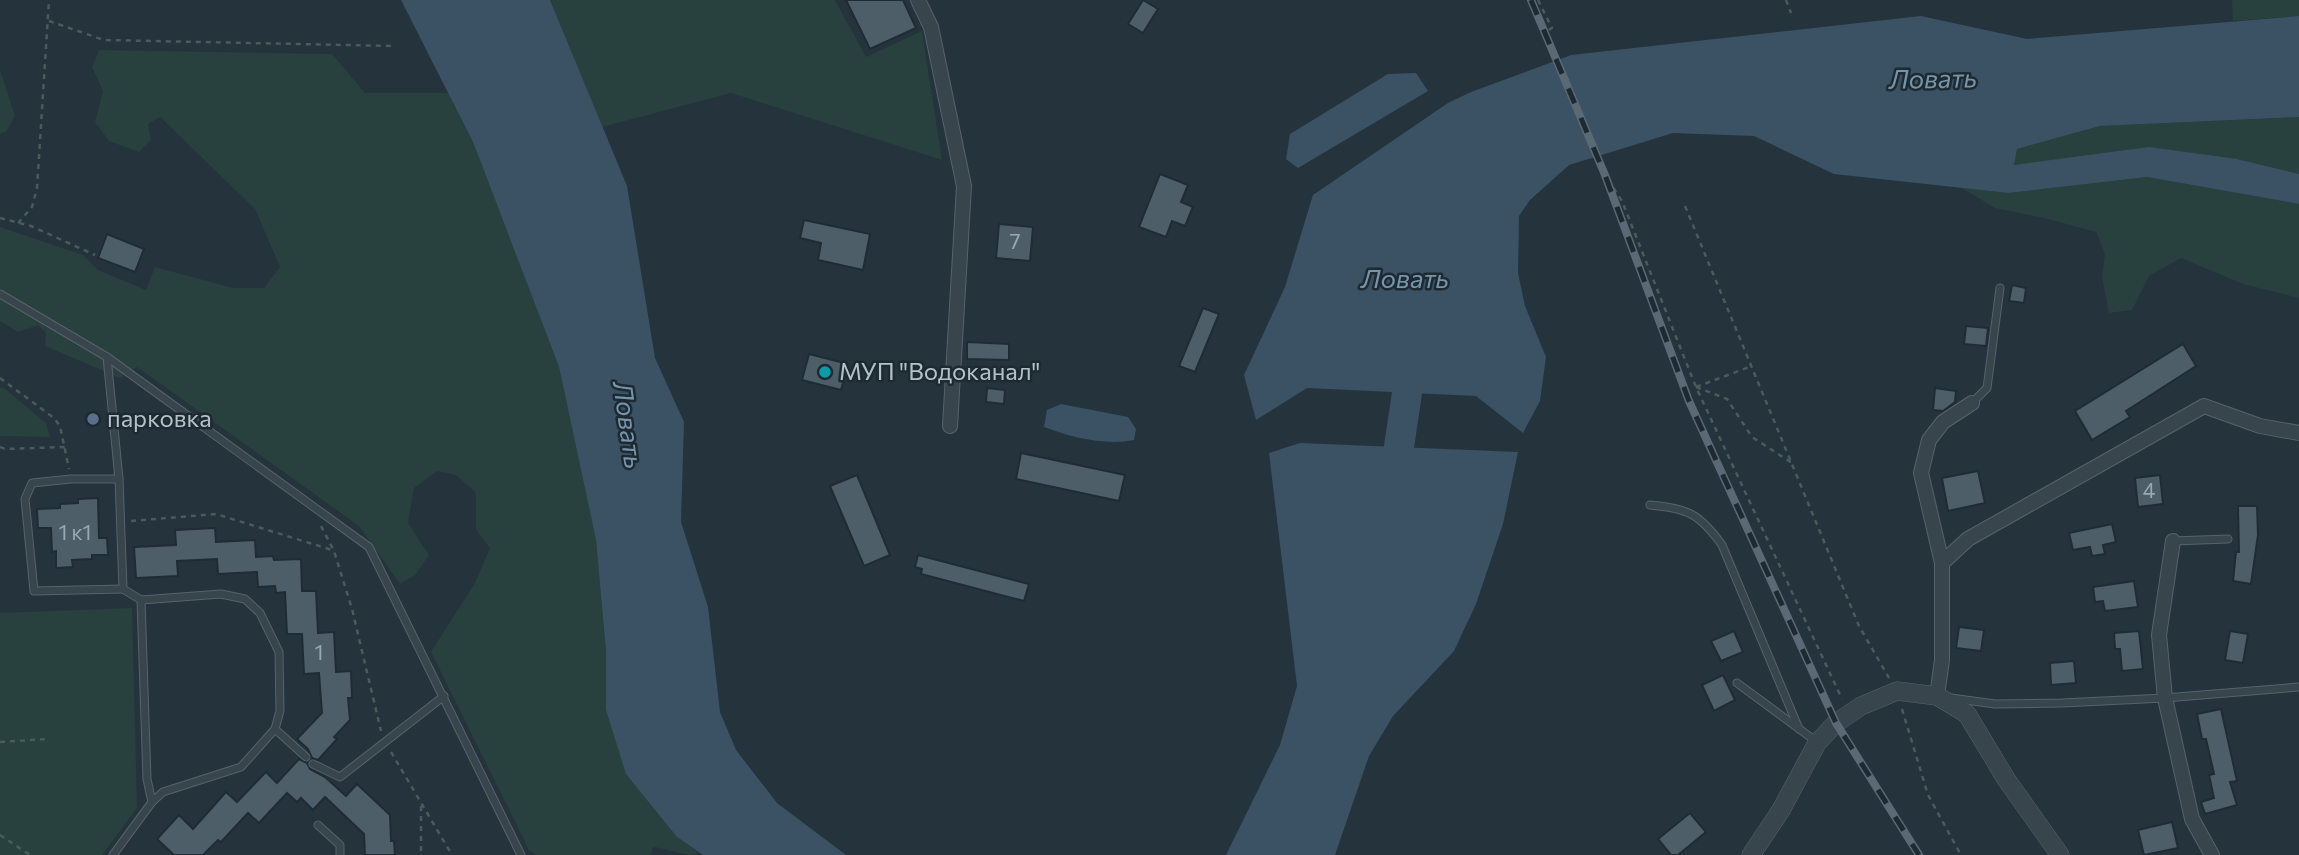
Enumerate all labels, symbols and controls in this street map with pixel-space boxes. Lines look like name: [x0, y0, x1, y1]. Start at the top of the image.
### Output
water label: Ловать: [1888, 61, 1977, 94]
house number: 7: [1009, 228, 1021, 253]
water label: Ловать: [1360, 262, 1449, 293]
place label: МУП "Водоканал": [839, 356, 1041, 385]
marker: МУП "Водоканал": [817, 364, 833, 380]
water label: Ловать: [608, 378, 651, 470]
place label: парковка: [107, 403, 212, 432]
marker: парковка: [85, 411, 101, 427]
house number: 4: [2143, 477, 2156, 502]
house number: 1 к1: [58, 519, 92, 544]
house number: 1: [315, 639, 323, 664]

